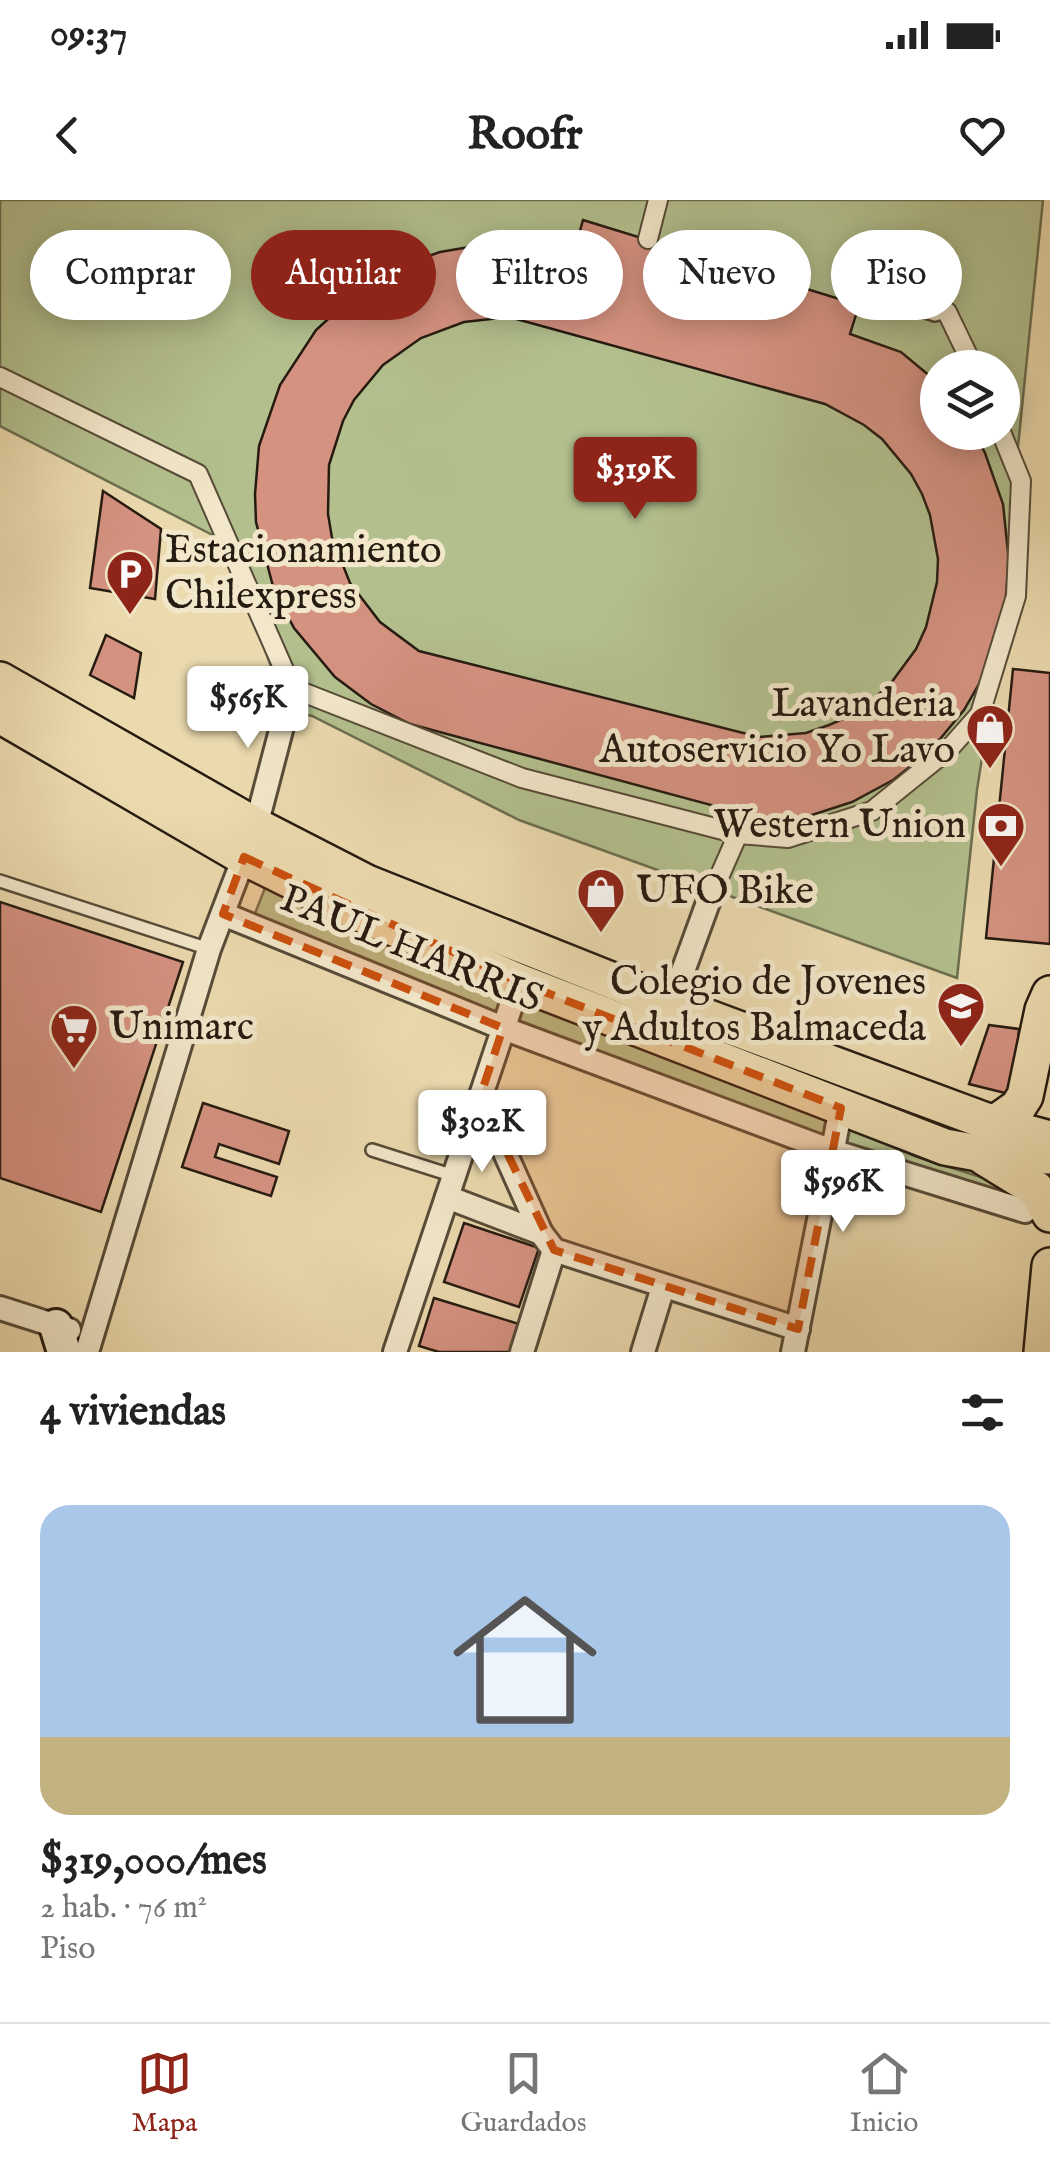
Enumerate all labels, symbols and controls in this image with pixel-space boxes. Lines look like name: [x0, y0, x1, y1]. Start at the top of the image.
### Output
text: 09:37: [50, 11, 127, 59]
text: Roofr: [467, 107, 583, 164]
icon: back: [40, 108, 95, 163]
icon: heart: [955, 108, 1010, 163]
chip: Comprar: [30, 230, 231, 320]
chip: Alquilar: [251, 230, 436, 320]
chip: Filtros: [456, 230, 623, 320]
chip: Nuevo: [643, 230, 811, 320]
chip: Piso: [831, 230, 962, 320]
map controls: [920, 350, 1020, 450]
button: layers: [920, 350, 1020, 450]
pin: $319K: [565, 437, 705, 522]
text: $319K: [596, 449, 674, 490]
place label: Estacionamiento Chilexpress: [165, 526, 442, 623]
parking icon: Estacionamiento Chilexpress: [104, 548, 156, 616]
pin: $565K: [178, 666, 318, 751]
text: $565K: [209, 678, 287, 719]
place label: Lavanderia Autoservicio Yo Lavo: [598, 680, 956, 777]
shop icon: Lavanderia Autoservicio Yo Lavo: [964, 702, 1016, 770]
bank icon: Western Union: [975, 800, 1027, 868]
place label: Western Union: [713, 801, 966, 852]
shop icon: UFO Bike: [575, 866, 627, 934]
place label: UFO Bike: [636, 867, 814, 918]
street label: PAUL HARRIS: [272, 874, 550, 1026]
place label: Colegio de Jovenes y Adultos Balmaceda: [582, 958, 927, 1055]
school or university icon: Colegio de Jovenes y Adultos Balmaceda: [935, 980, 987, 1048]
supermarket icon: Unimarc: [48, 1002, 100, 1070]
place label: Unimarc: [109, 1003, 254, 1054]
pin: $302K: [412, 1090, 552, 1175]
text: $302K: [440, 1102, 524, 1143]
pin: $596K: [773, 1150, 913, 1235]
text: $596K: [803, 1162, 883, 1203]
icon: filters: [955, 1385, 1010, 1440]
text: 4 viviendas: [40, 1386, 226, 1439]
icon: home: [435, 1570, 615, 1750]
text: $319,000/mes: [40, 1835, 267, 1888]
text: 2 hab. · 76 m²: [40, 1888, 207, 1929]
text: Piso: [40, 1929, 96, 1970]
tab: Mapa: [132, 2046, 197, 2141]
tab: Guardados: [460, 2046, 586, 2141]
tab: Inicio: [850, 2046, 918, 2141]

